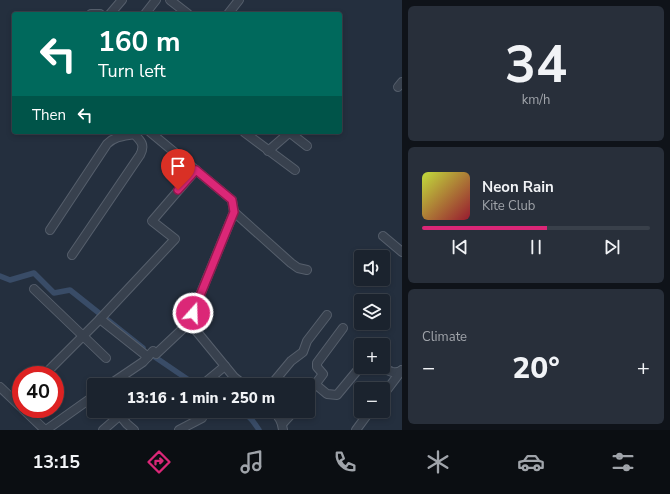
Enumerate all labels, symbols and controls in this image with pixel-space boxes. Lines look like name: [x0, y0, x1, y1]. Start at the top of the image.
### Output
text: 160 m: [98, 23, 181, 61]
icon: left: [32, 28, 84, 80]
text: 34: [505, 29, 567, 100]
text: Turn left: [98, 59, 166, 83]
text: km/h: [522, 91, 550, 109]
icon: left: [74, 104, 96, 126]
text: Then: [32, 105, 66, 125]
pin: [161, 149, 195, 190]
icon: arrive: [167, 155, 189, 177]
text: Neon Rain: [482, 177, 554, 197]
text: Kite Club: [482, 197, 535, 215]
icon: previous: [449, 236, 471, 258]
icon: pause: [525, 236, 547, 258]
icon: next: [601, 236, 623, 258]
map controls: [354, 250, 390, 418]
button: sound: [354, 250, 390, 286]
position arrow: [172, 292, 214, 334]
button: layers: [354, 294, 390, 330]
text: Climate: [422, 328, 467, 346]
button: +: [354, 338, 390, 374]
text: 20°: [512, 348, 560, 389]
text: −: [422, 353, 435, 383]
text: +: [637, 353, 650, 383]
speed limit sign: 40: [12, 366, 64, 418]
button: −: [354, 382, 390, 418]
text: 13:16 · 1 min · 250 m: [127, 388, 275, 408]
icon: directions: [145, 448, 173, 476]
icon: music: [238, 448, 266, 476]
icon: phone: [331, 448, 359, 476]
icon: climate: [424, 448, 452, 476]
icon: car: [517, 448, 545, 476]
icon: filters: [609, 448, 637, 476]
text: 13:15: [32, 450, 80, 474]

